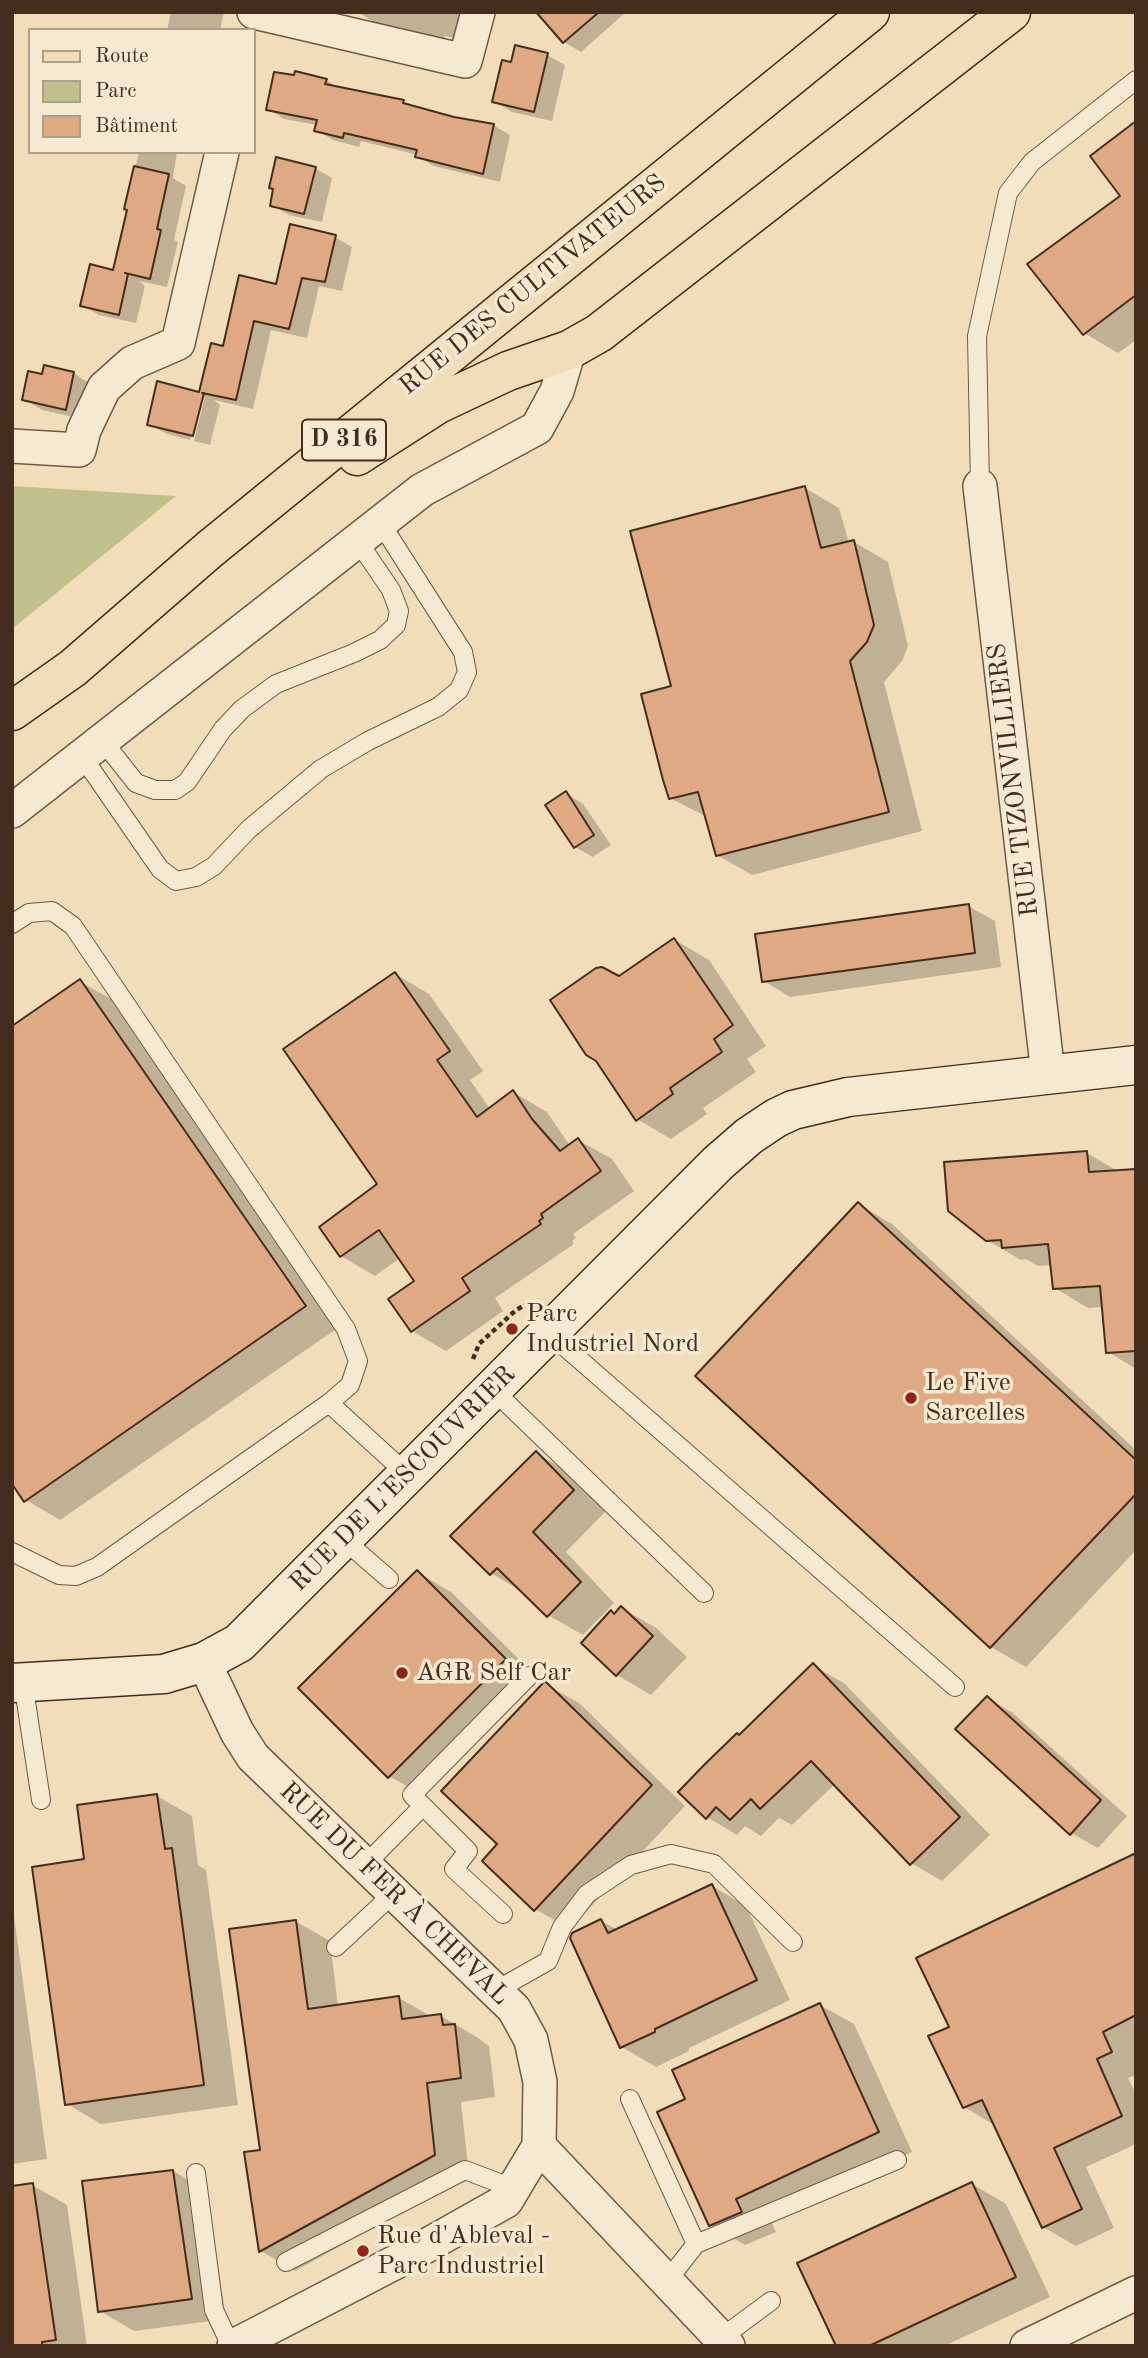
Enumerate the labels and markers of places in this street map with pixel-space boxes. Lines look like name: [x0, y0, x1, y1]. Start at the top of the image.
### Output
place label: Parc Industriel Nord: [526, 1298, 699, 1360]
marker: Parc Industriel Nord: [504, 1321, 520, 1337]
place label: Le Five Sarcelles: [925, 1367, 1025, 1428]
marker: Le Five Sarcelles: [903, 1390, 919, 1406]
place label: AGR Self Car: [416, 1657, 571, 1689]
marker: AGR Self Car: [394, 1665, 410, 1681]
place label: Rue d'Ableval - Parc Industriel: [377, 2220, 550, 2282]
marker: Rue d'Ableval - Parc Industriel: [355, 2243, 371, 2259]

